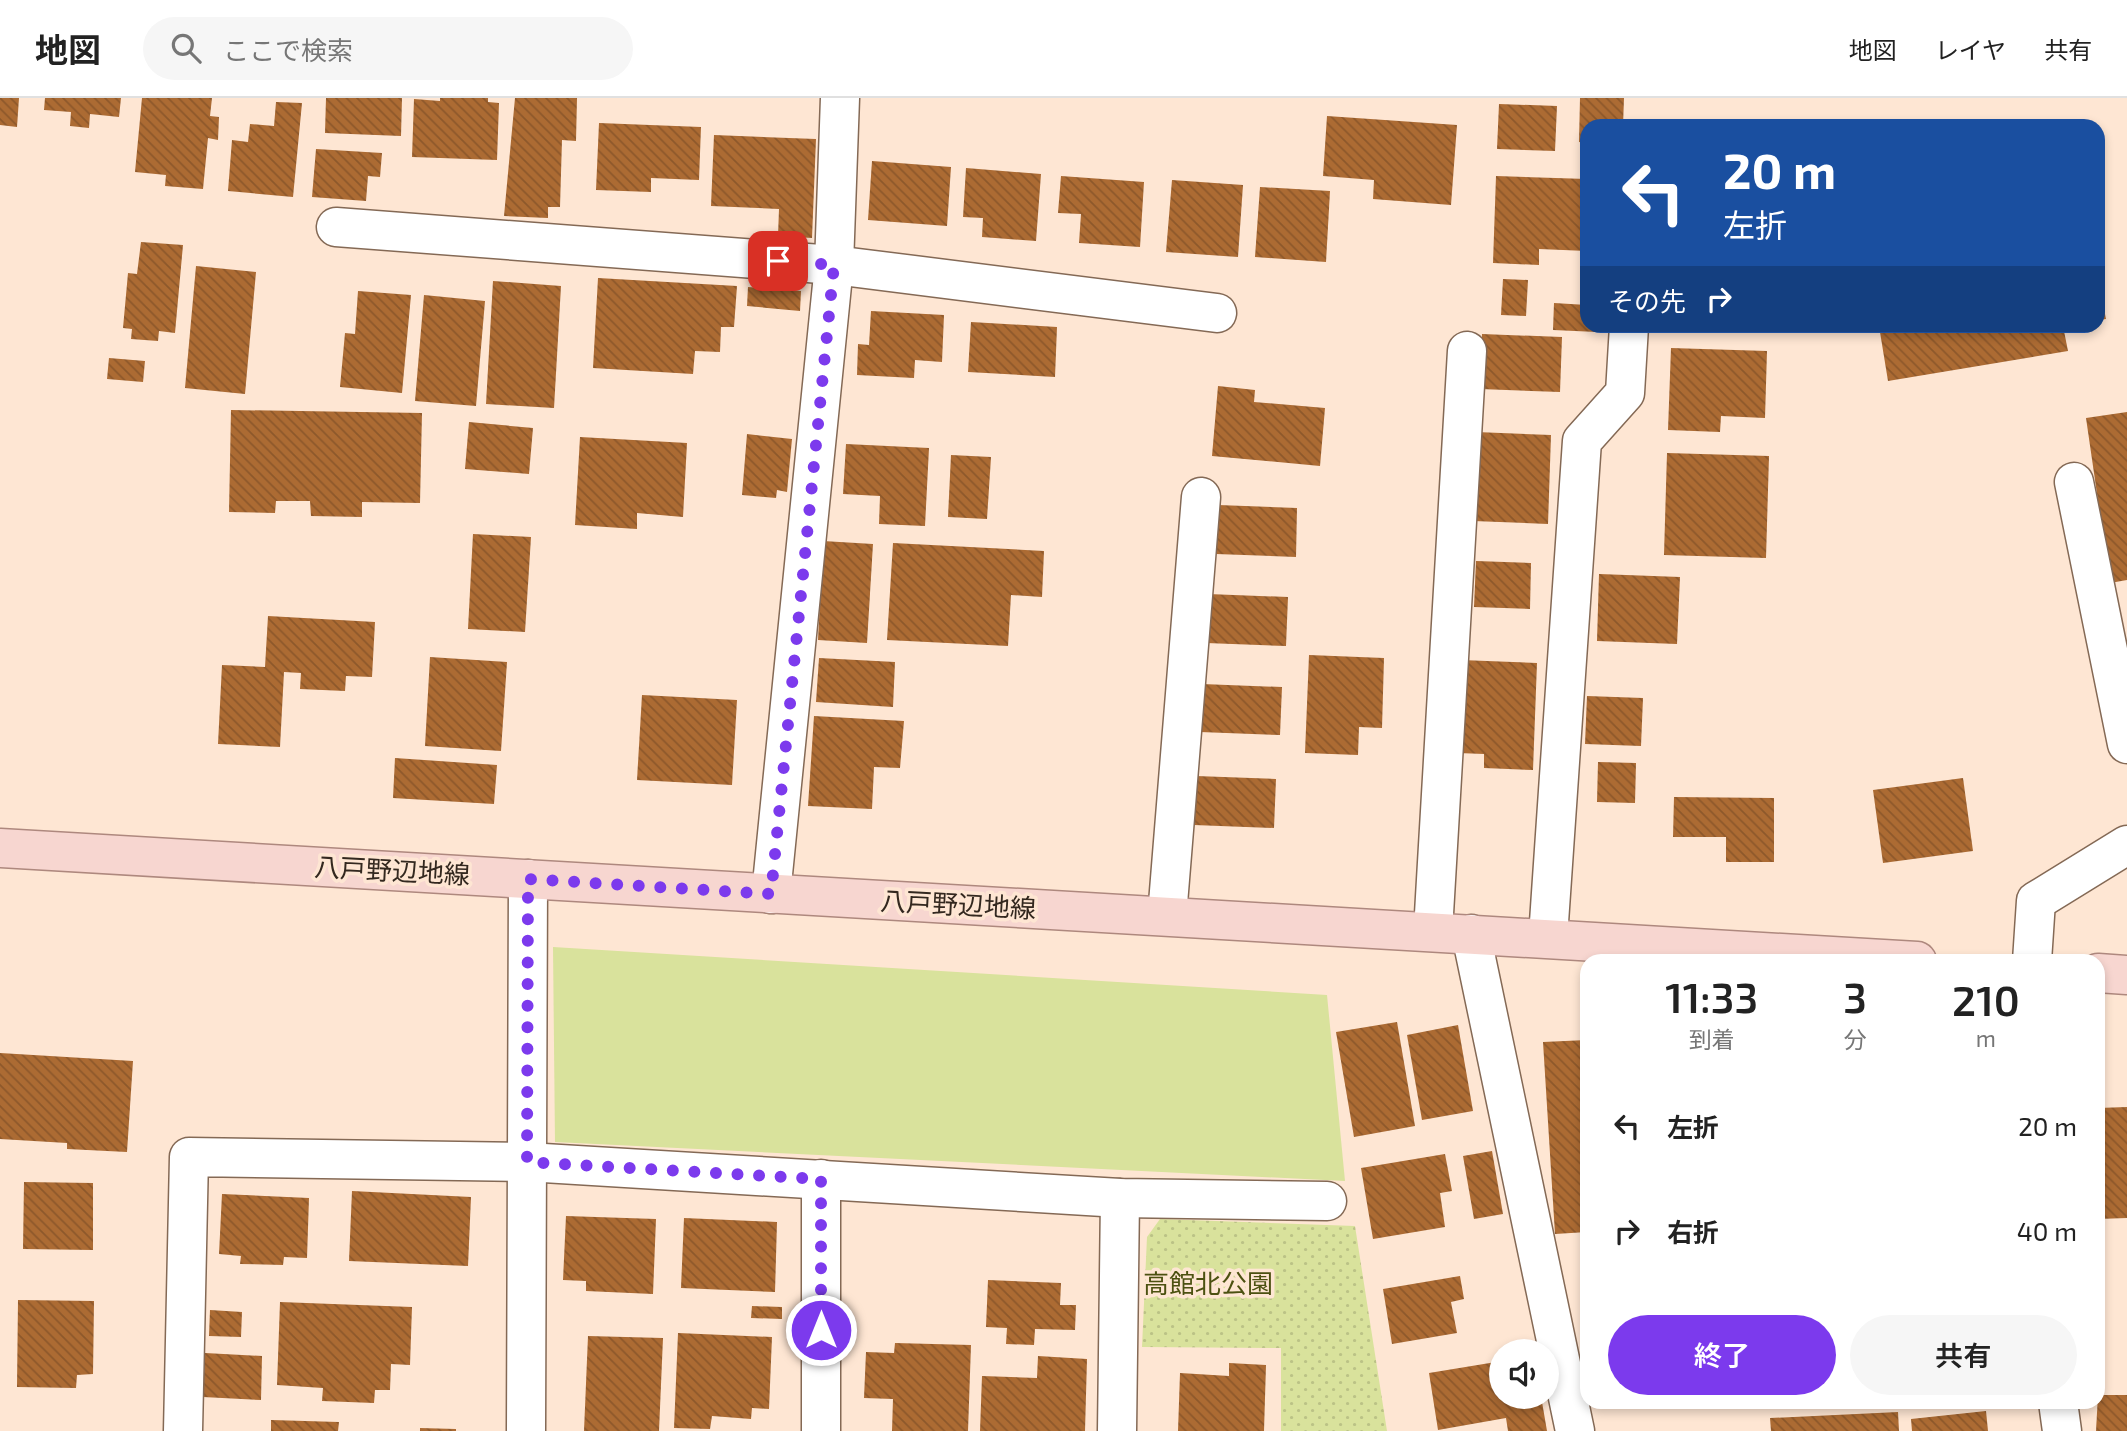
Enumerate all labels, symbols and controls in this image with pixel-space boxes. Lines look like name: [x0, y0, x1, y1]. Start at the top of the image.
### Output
search box: [143, 17, 633, 80]
text: 地図: [35, 29, 101, 69]
icon: search: [167, 29, 205, 67]
text: ここで検索: [223, 34, 353, 65]
text: 地図: [1849, 35, 1897, 64]
text: レイヤ: [1935, 35, 2006, 64]
text: 共有: [2044, 35, 2092, 64]
text: 20 m: [1723, 140, 1836, 199]
icon: left: [1608, 147, 1699, 238]
text: 左折: [1723, 205, 1787, 243]
pin: [748, 231, 808, 291]
icon: arrive: [759, 242, 797, 280]
icon: right: [1700, 280, 1738, 318]
text: その先: [1608, 285, 1686, 316]
street label: 八戸野辺地線: [313, 850, 471, 889]
street label: 八戸野辺地線: [879, 884, 1037, 923]
text: 11:33: [1665, 971, 1758, 1021]
text: 3: [1843, 971, 1867, 1021]
text: 210: [1952, 974, 2020, 1024]
text: m: [1976, 1024, 1996, 1052]
text: 到着: [1689, 1025, 1735, 1053]
text: 分: [1844, 1025, 1867, 1053]
icon: left: [1608, 1107, 1646, 1145]
text: 20 m: [2018, 1110, 2077, 1141]
text: 左折: [1667, 1111, 1719, 1142]
icon: right: [1608, 1212, 1646, 1250]
text: 40 m: [2017, 1215, 2077, 1246]
text: 右折: [1667, 1216, 1719, 1247]
park label: 高館北公園: [1143, 1267, 1273, 1298]
position arrow: [784, 1293, 858, 1367]
button: 終了: [1608, 1315, 1836, 1395]
button: 共有: [1850, 1315, 2077, 1395]
map controls: [1489, 1339, 1559, 1409]
button: sound: [1489, 1339, 1559, 1409]

